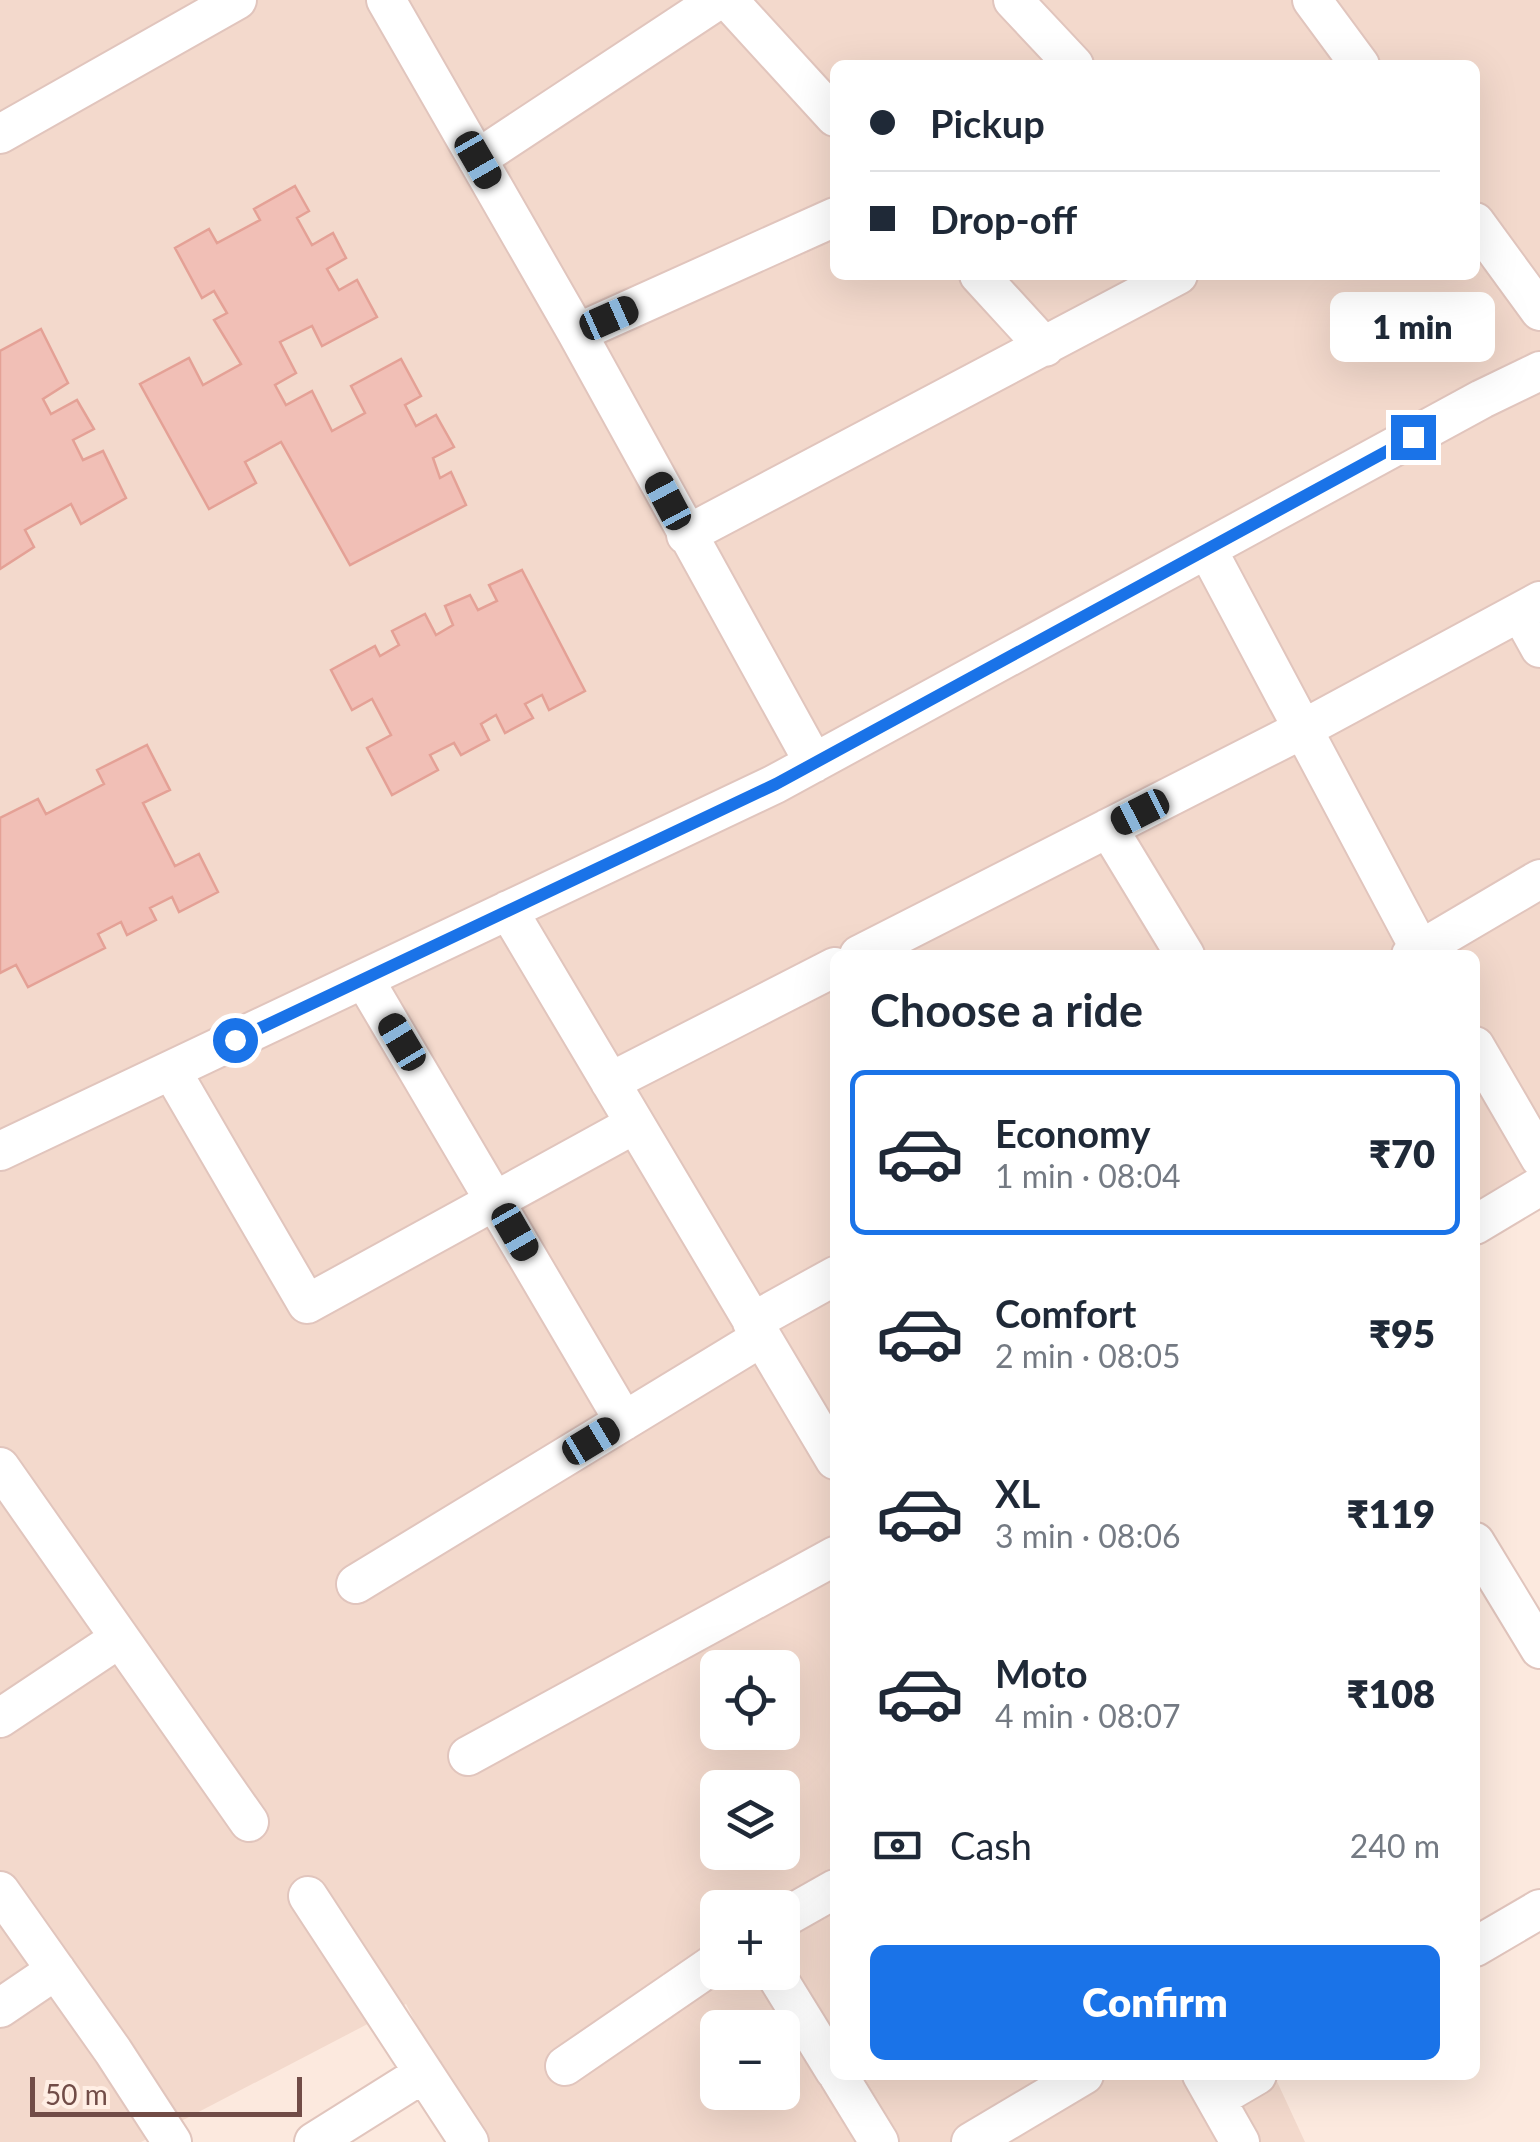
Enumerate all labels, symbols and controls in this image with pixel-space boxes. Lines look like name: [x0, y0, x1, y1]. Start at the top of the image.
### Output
text: Pickup: [930, 100, 1045, 146]
car: [450, 127, 506, 193]
text: Drop-off: [930, 196, 1077, 242]
car: [575, 292, 643, 344]
callout: 1 min: [1330, 292, 1496, 362]
text: 1 min: [1373, 307, 1452, 346]
route end: [1391, 415, 1436, 460]
car: [641, 467, 695, 535]
car: [1106, 785, 1174, 839]
text: Choose a ride: [870, 983, 1143, 1037]
car: [374, 1009, 430, 1075]
route start: [213, 1018, 258, 1063]
icon: car: [875, 1108, 965, 1198]
text: Economy: [995, 1110, 1150, 1156]
text: ₹70: [1369, 1130, 1435, 1176]
text: 1 min · 08:04: [995, 1156, 1181, 1195]
car: [487, 1199, 543, 1265]
icon: car: [875, 1288, 965, 1378]
text: Comfort: [995, 1290, 1136, 1336]
text: ₹95: [1369, 1310, 1435, 1356]
text: 2 min · 08:05: [995, 1336, 1181, 1375]
car: [558, 1413, 624, 1469]
icon: car: [875, 1468, 965, 1558]
text: XL: [995, 1470, 1040, 1516]
text: ₹119: [1347, 1490, 1435, 1536]
text: 3 min · 08:06: [995, 1516, 1181, 1555]
icon: car: [875, 1648, 965, 1738]
map controls: [700, 1650, 800, 2110]
button: locate: [700, 1650, 800, 1750]
text: Moto: [995, 1650, 1088, 1696]
text: ₹108: [1347, 1670, 1435, 1716]
text: 4 min · 08:07: [995, 1696, 1181, 1735]
button: layers: [700, 1770, 800, 1870]
icon: cash: [870, 1818, 925, 1873]
text: Cash: [950, 1822, 1032, 1868]
text: 240 m: [1350, 1826, 1440, 1865]
button: +: [700, 1890, 800, 1990]
button: Confirm: [870, 1945, 1440, 2060]
button: −: [700, 2010, 800, 2110]
scale bar: [30, 2072, 302, 2116]
text: 50 m: [45, 2077, 108, 2111]

